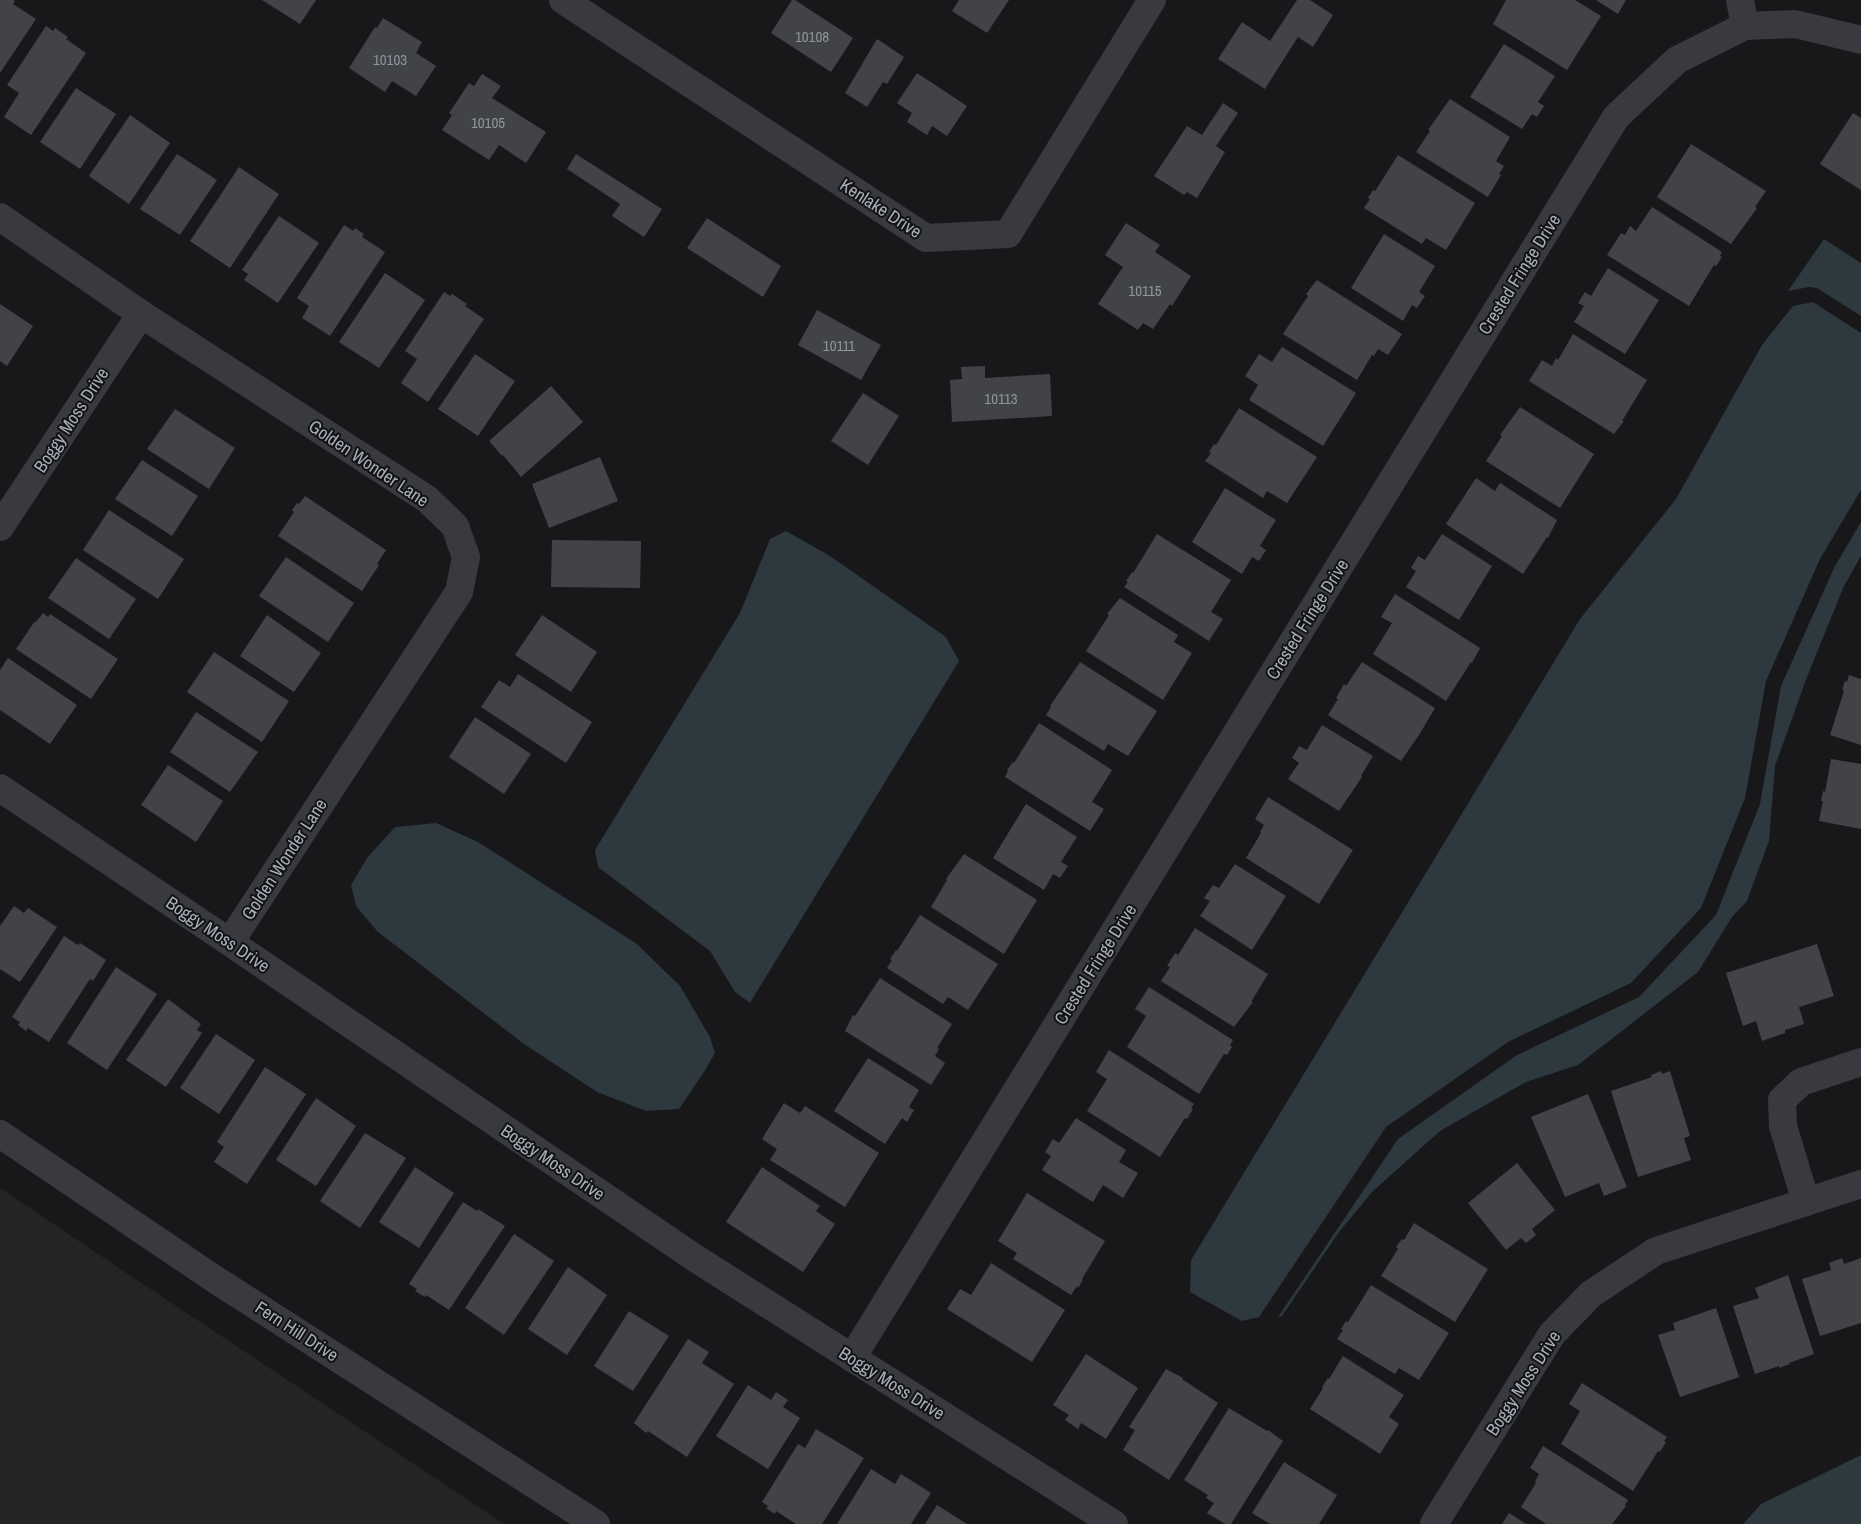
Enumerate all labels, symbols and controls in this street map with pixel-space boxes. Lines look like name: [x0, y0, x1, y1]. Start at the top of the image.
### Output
house number: 10108: [795, 26, 829, 47]
house number: 10103: [373, 49, 407, 70]
house number: 10105: [471, 112, 505, 133]
street label: Kenlake Drive: [835, 172, 927, 244]
street label: Crested Fringe Drive: [1472, 209, 1566, 339]
house number: 10115: [1128, 280, 1162, 301]
house number: 10111: [823, 335, 855, 356]
street label: Boggy Moss Drive: [28, 363, 114, 477]
house number: 10113: [984, 388, 1018, 409]
street label: Golden Wonder Lane: [304, 413, 434, 513]
street label: Crested Fringe Drive: [1260, 554, 1354, 684]
street label: Golden Wonder Lane: [235, 793, 333, 925]
street label: Boggy Moss Drive: [161, 890, 275, 978]
street label: Crested Fringe Drive: [1048, 899, 1142, 1029]
street label: Boggy Moss Drive: [496, 1118, 610, 1206]
street label: Fern Hill Drive: [251, 1295, 343, 1367]
street label: Boggy Moss Drive: [1480, 1326, 1566, 1440]
street label: Boggy Moss Drive: [834, 1340, 950, 1426]

